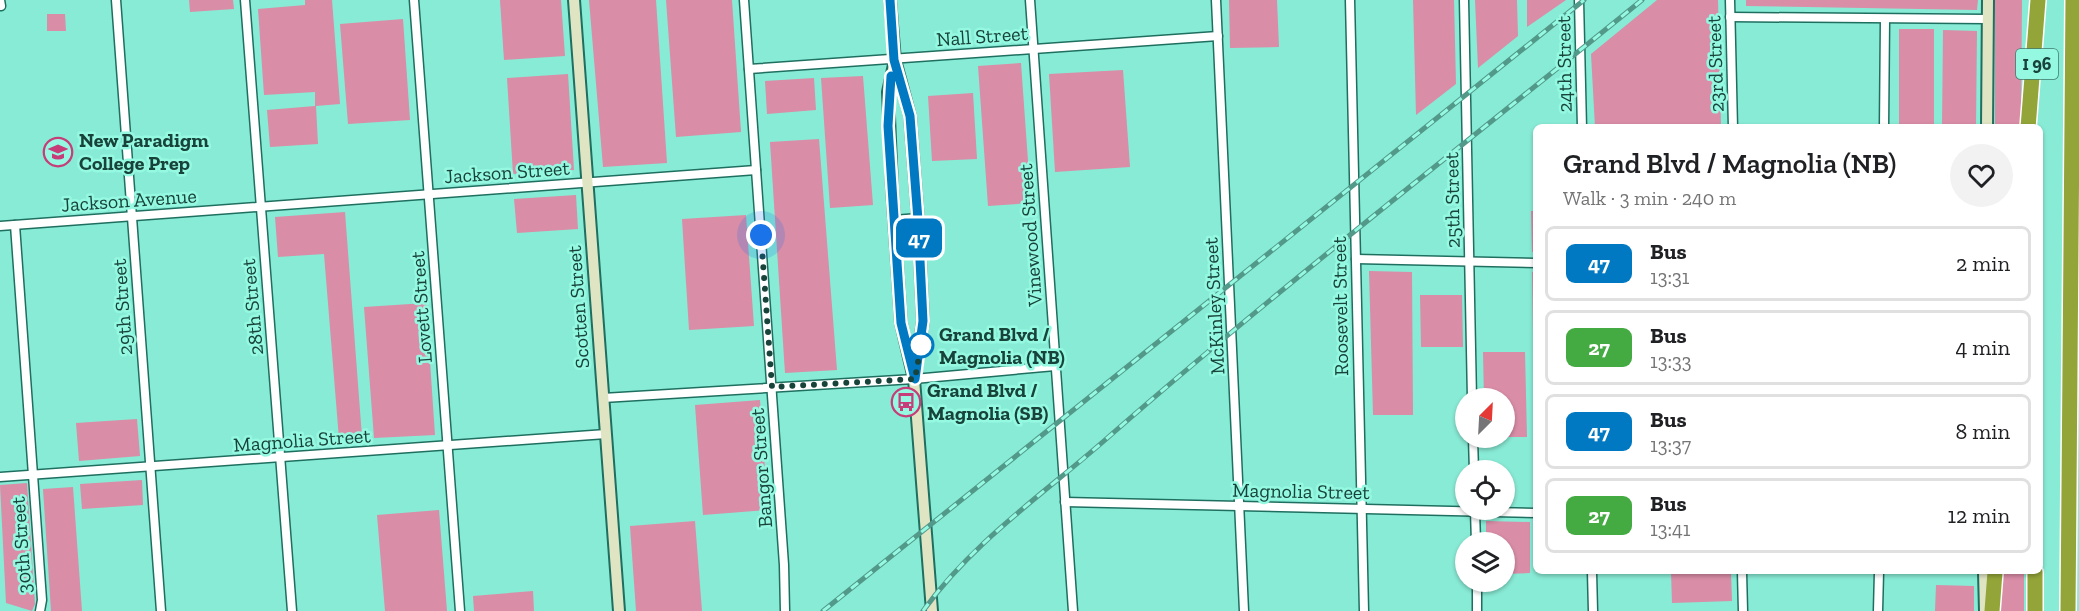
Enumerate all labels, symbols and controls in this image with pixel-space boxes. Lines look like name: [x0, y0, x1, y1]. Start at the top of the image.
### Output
street label: 24th Street: [1551, 15, 1577, 113]
street label: 23rd Street: [1701, 15, 1729, 113]
street label: Nall Street: [935, 21, 1029, 51]
road number: I 96: [2016, 49, 2058, 79]
place label: New Paradigm College Prep: [79, 128, 209, 175]
school or university icon: New Paradigm College Prep: [42, 136, 74, 168]
button: heart: [1950, 144, 2013, 207]
text: Grand Blvd / Magnolia (NB): [1563, 147, 1896, 180]
street label: 25th Street: [1439, 151, 1465, 248]
street label: Jackson Street: [444, 156, 571, 188]
street label: Vinewood Street: [1013, 162, 1047, 308]
street label: Jackson Avenue: [60, 183, 198, 217]
text: Walk · 3 min · 240 m: [1563, 186, 1736, 210]
line badge: 47: [892, 218, 946, 258]
your location: [746, 220, 776, 250]
text: 47: [908, 226, 930, 251]
street label: Roosevelt Street: [1327, 235, 1353, 376]
street label: McKinley Street: [1198, 236, 1230, 375]
text: Bus: [1650, 238, 1687, 265]
street label: Scotten Street: [562, 244, 594, 369]
street label: Lovett Street: [405, 250, 437, 364]
text: 2 min: [1956, 250, 2010, 277]
text: 47: [1588, 251, 1610, 276]
street label: 29th Street: [107, 257, 137, 356]
street label: 28th Street: [236, 257, 268, 356]
text: 13:31: [1650, 265, 1689, 289]
place label: Grand Blvd / Magnolia (NB): [939, 322, 1065, 369]
text: Bus: [1650, 322, 1687, 349]
marker: Grand Blvd / Magnolia (NB): [908, 332, 934, 358]
text: 4 min: [1955, 334, 2010, 361]
text: 27: [1588, 335, 1610, 360]
text: 13:33: [1650, 349, 1692, 373]
place label: Grand Blvd / Magnolia (SB): [927, 378, 1048, 425]
bus stop icon: Grand Blvd / Magnolia (SB): [890, 386, 922, 418]
north arrow: [1455, 388, 1515, 448]
map controls: [1455, 388, 1515, 592]
text: Bus: [1650, 406, 1687, 433]
street label: Bangor Street: [745, 407, 777, 529]
text: 8 min: [1955, 418, 2010, 445]
text: 47: [1588, 419, 1610, 444]
street label: Magnolia Street: [233, 423, 372, 457]
text: 13:37: [1650, 433, 1691, 457]
button: locate: [1455, 460, 1515, 520]
street label: Magnolia Street: [1232, 478, 1371, 504]
text: Bus: [1650, 490, 1687, 517]
street label: 30th Street: [6, 495, 36, 594]
text: 12 min: [1947, 502, 2010, 529]
text: 27: [1588, 503, 1610, 528]
text: 13:41: [1650, 517, 1690, 541]
button: layers: [1455, 532, 1515, 592]

